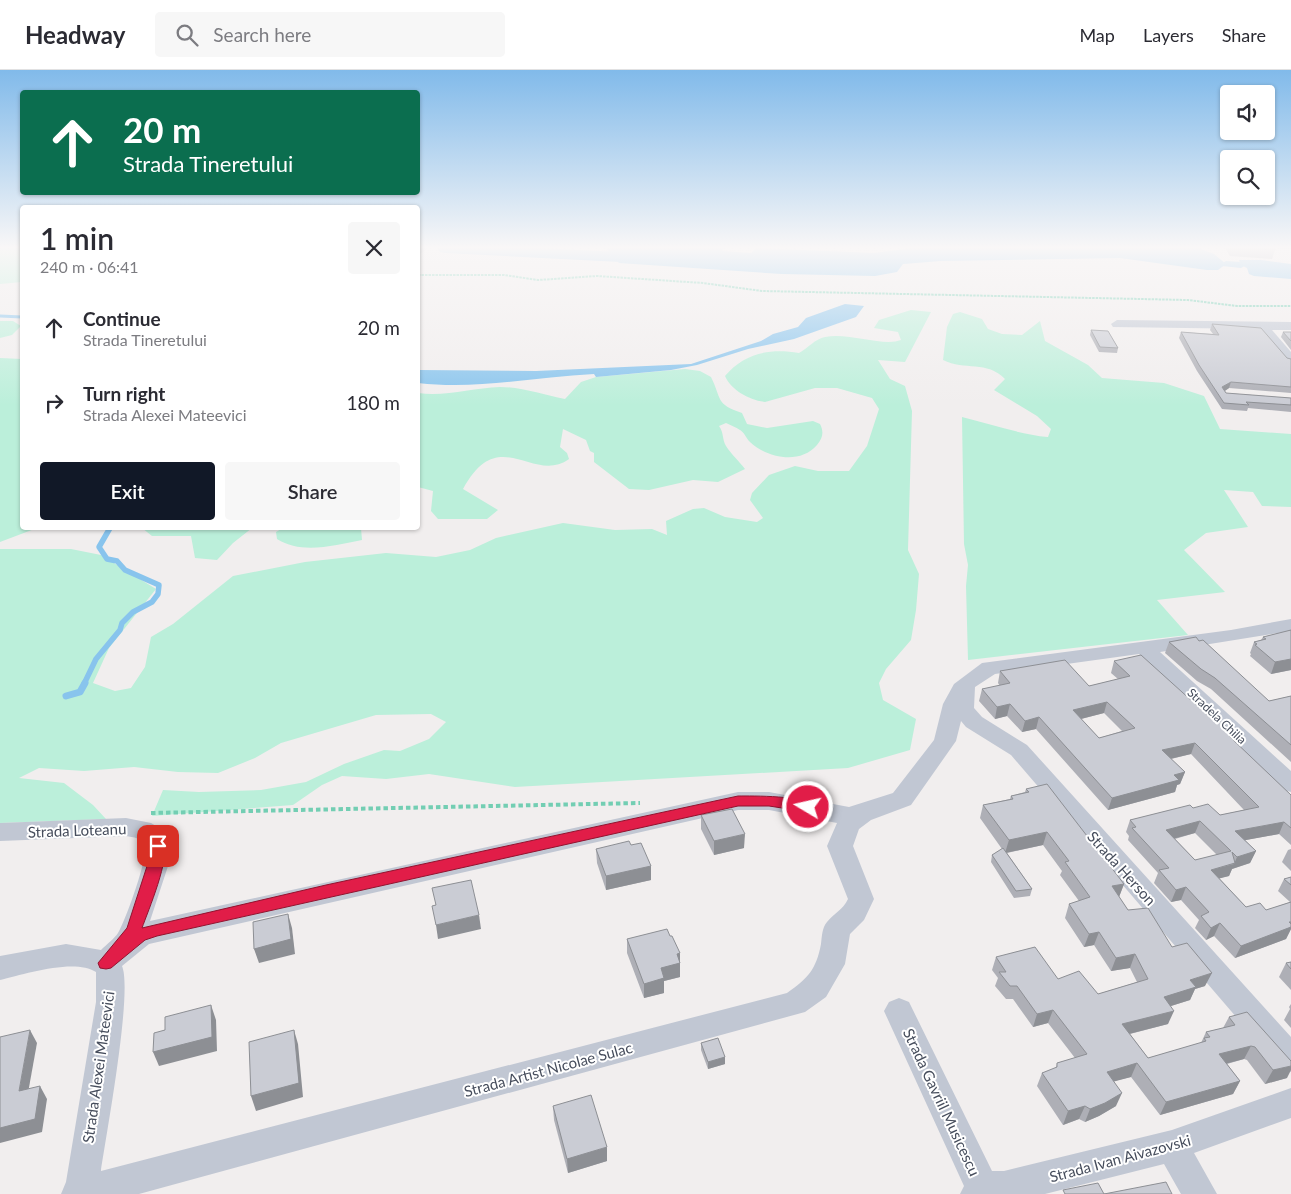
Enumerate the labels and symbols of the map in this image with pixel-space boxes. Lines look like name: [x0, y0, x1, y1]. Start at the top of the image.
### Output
street label: Stradela Chilia: [1184, 685, 1250, 747]
position arrow: [781, 780, 833, 832]
street label: Strada Loteanu: [27, 819, 127, 841]
pin: [137, 825, 179, 867]
street label: Strada Herson: [1084, 827, 1160, 909]
street label: Strada Alexei Mateevici: [78, 990, 118, 1144]
street label: Strada Gavriil Musicescu: [900, 1025, 984, 1179]
street label: Strada Artist Nicolae Sulac: [462, 1038, 634, 1100]
street label: Strada Ivan Aivazovski: [1047, 1130, 1193, 1186]

